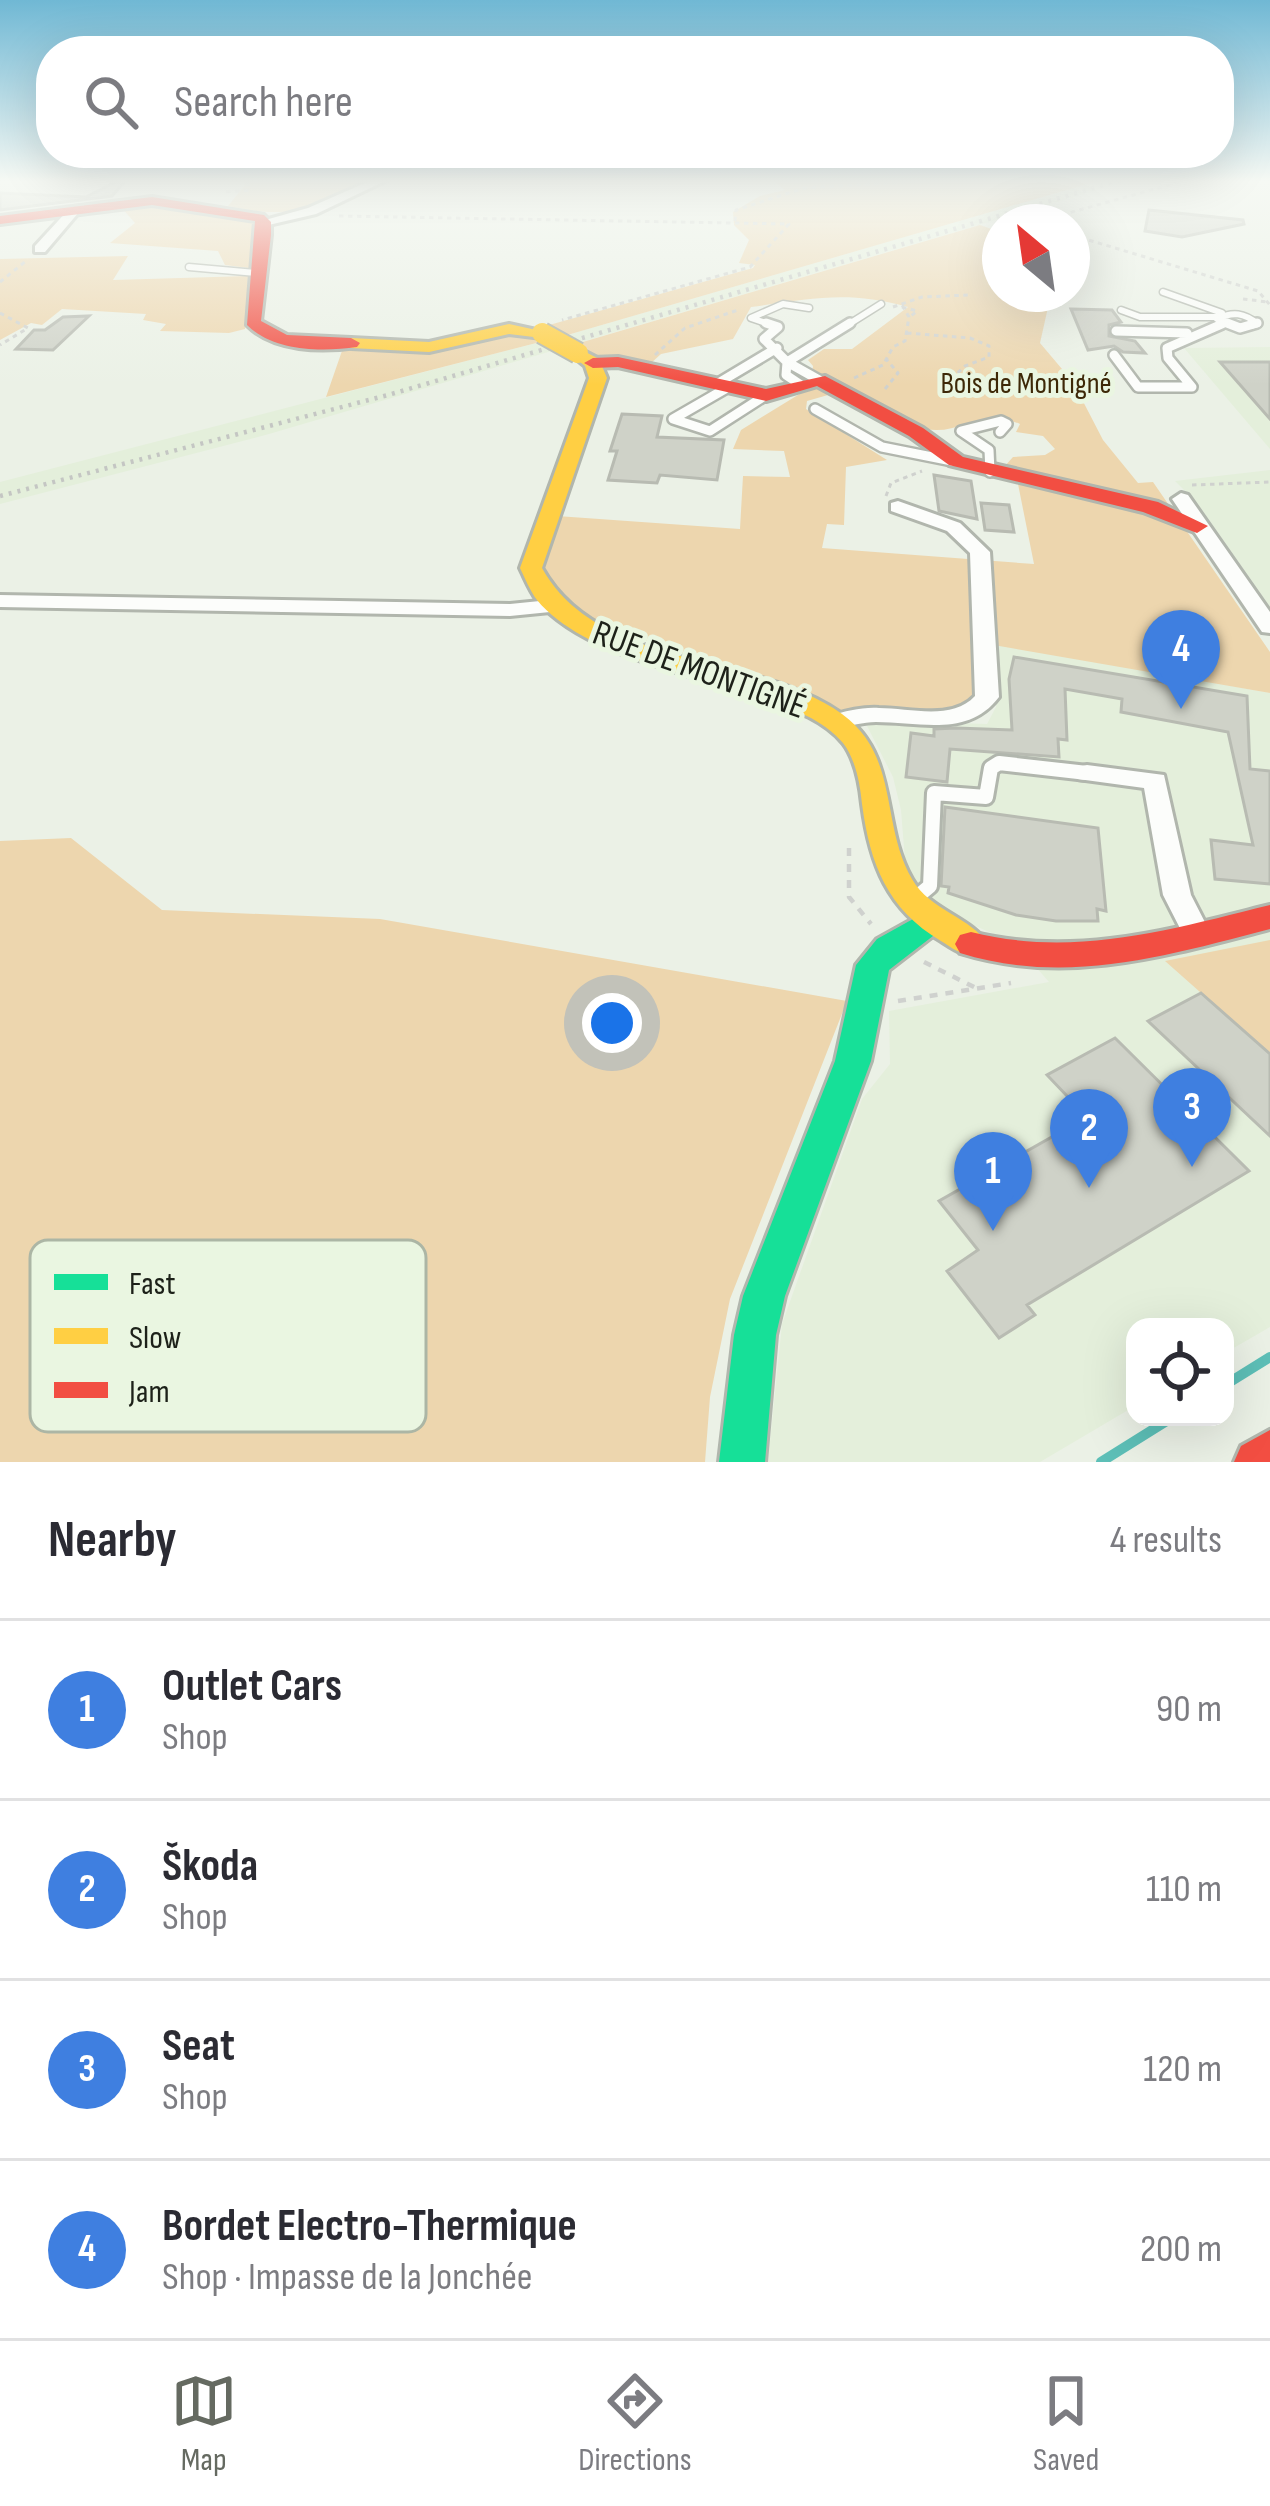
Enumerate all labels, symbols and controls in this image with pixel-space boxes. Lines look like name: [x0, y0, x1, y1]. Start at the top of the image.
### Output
search box: [36, 36, 1234, 168]
icon: search: [78, 69, 144, 135]
text: Search here: [174, 75, 353, 130]
north arrow: [982, 204, 1090, 312]
park label: Bois de Montigné: [940, 366, 1112, 402]
pin: 4: [1142, 610, 1220, 709]
street label: RUE DE MONTIGNÉ: [587, 612, 812, 729]
your location: [582, 993, 642, 1053]
pin: 3: [1153, 1068, 1231, 1167]
pin: 2: [1050, 1089, 1128, 1188]
pin: 1: [954, 1132, 1032, 1231]
legend: [30, 1240, 426, 1432]
text: Fast: [129, 1264, 176, 1304]
text: Slow: [129, 1318, 181, 1358]
map controls: [1126, 1318, 1234, 1426]
button: locate: [1126, 1318, 1234, 1426]
text: Jam: [128, 1372, 170, 1412]
text: Nearby: [48, 1510, 177, 1571]
text: 4 results: [1110, 1517, 1222, 1564]
text: Outlet Cars: [162, 1659, 342, 1714]
text: 1: [79, 1686, 95, 1733]
text: 90 m: [1156, 1686, 1222, 1733]
text: Shop: [162, 1714, 228, 1761]
text: Škoda: [162, 1839, 258, 1894]
text: 2: [78, 1866, 96, 1913]
text: 110 m: [1146, 1866, 1222, 1913]
text: Shop: [162, 1894, 228, 1941]
text: Seat: [162, 2019, 235, 2074]
text: 3: [78, 2046, 96, 2093]
text: 120 m: [1143, 2046, 1222, 2093]
text: Shop: [162, 2074, 228, 2121]
text: Bordet Electro-Thermique: [162, 2199, 577, 2254]
text: 4: [78, 2226, 96, 2273]
text: 200 m: [1140, 2226, 1222, 2273]
text: Shop · Impasse de la Jonchée: [162, 2254, 533, 2301]
tab: Map: [171, 2368, 237, 2480]
tab: Directions: [578, 2368, 692, 2480]
tab: Saved: [1033, 2368, 1099, 2480]

